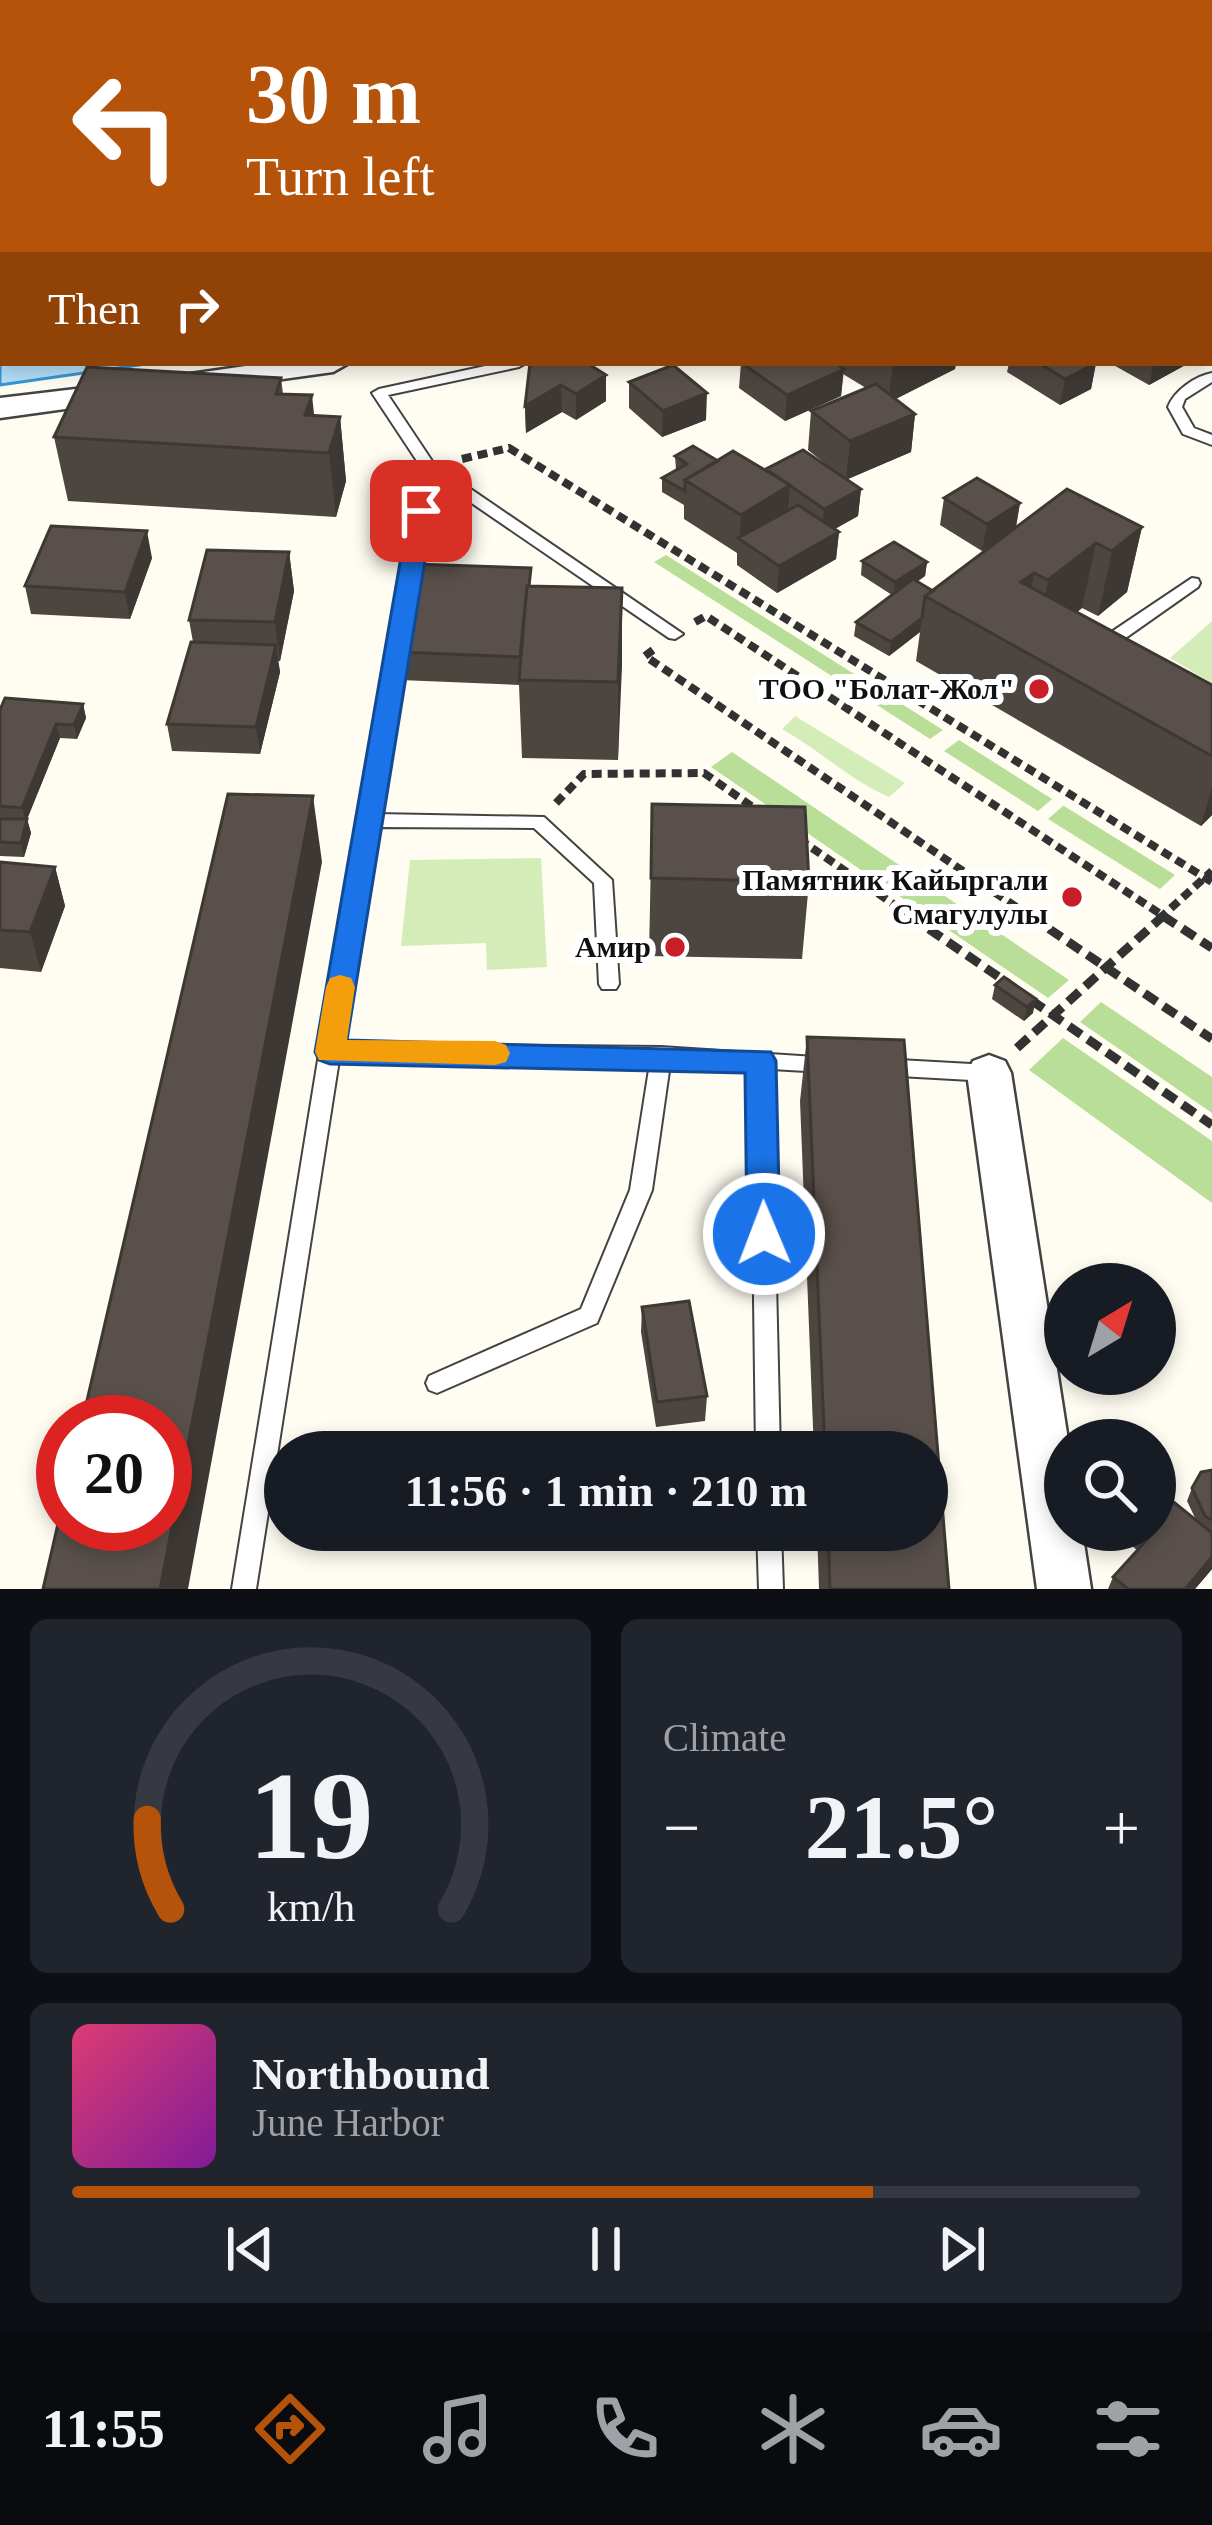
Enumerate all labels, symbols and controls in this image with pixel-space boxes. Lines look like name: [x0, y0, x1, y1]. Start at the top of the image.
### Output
icon: left: [48, 48, 204, 204]
text: 30 m: [246, 48, 421, 141]
text: Turn left: [246, 147, 435, 207]
icon: right: [164, 276, 230, 342]
text: Then: [48, 284, 140, 334]
pin: [370, 460, 472, 562]
icon: arrive: [388, 478, 454, 544]
place label: ТОО "Болат-Жол": [759, 672, 1015, 705]
marker: ТОО "Болат-Жол": [1026, 676, 1052, 702]
place label: Памятник Кайыргали Смагулулы: [742, 863, 1048, 930]
marker: Памятник Кайыргали Смагулулы: [1059, 884, 1085, 910]
place label: Амир: [575, 930, 651, 963]
marker: Амир: [662, 934, 688, 960]
position arrow: [701, 1171, 827, 1297]
north arrow: [1044, 1263, 1176, 1395]
map controls: [1044, 1263, 1176, 1551]
speed limit sign: 20: [36, 1395, 192, 1551]
button: search: [1044, 1419, 1176, 1551]
text: 11:56 · 1 min · 210 m: [405, 1466, 807, 1516]
text: Climate: [663, 1716, 786, 1759]
text: 19: [248, 1747, 373, 1885]
text: 21.5°: [805, 1778, 998, 1877]
text: −: [663, 1791, 700, 1864]
text: +: [1103, 1791, 1140, 1864]
text: km/h: [266, 1883, 355, 1930]
text: Northbound: [252, 2049, 490, 2099]
text: June Harbor: [252, 2101, 444, 2144]
icon: previous: [217, 2216, 283, 2282]
icon: pause: [573, 2216, 639, 2282]
icon: next: [929, 2216, 995, 2282]
icon: directions: [248, 2387, 332, 2471]
icon: music: [416, 2387, 500, 2471]
icon: phone: [583, 2387, 667, 2471]
icon: climate: [751, 2387, 835, 2471]
icon: car: [919, 2387, 1003, 2471]
icon: filters: [1086, 2387, 1170, 2471]
text: 11:55: [42, 2399, 165, 2459]

